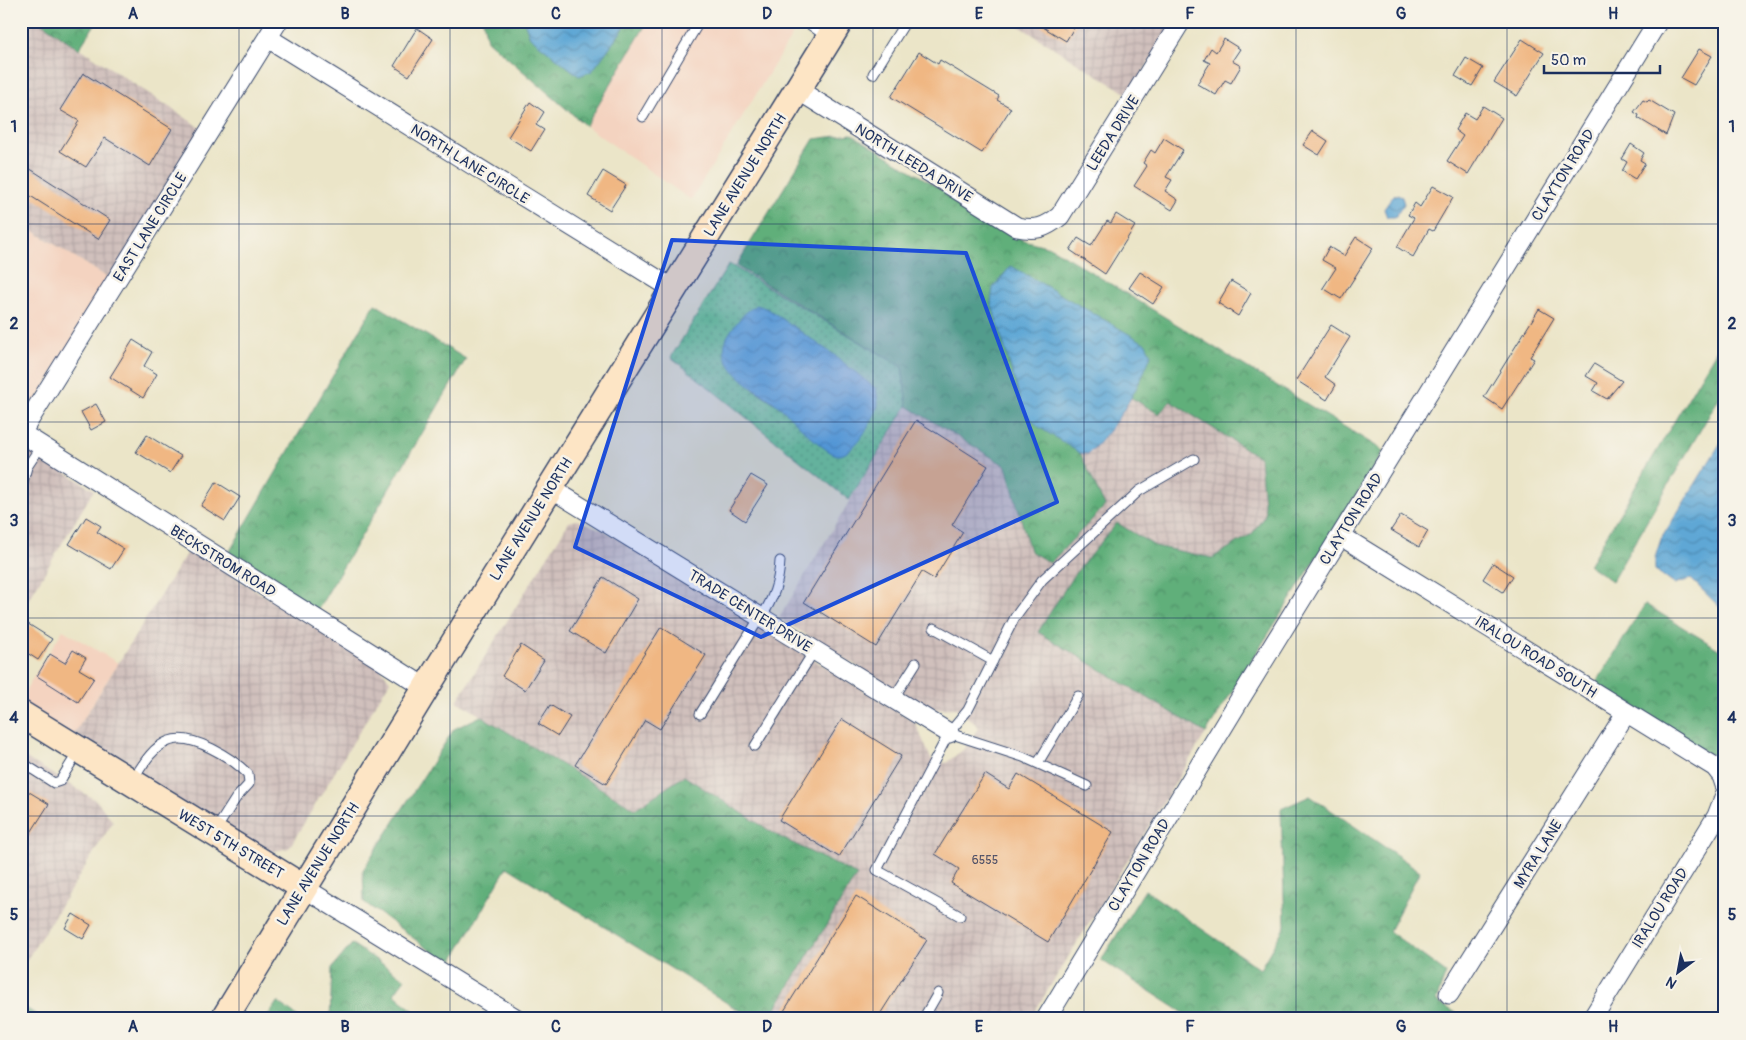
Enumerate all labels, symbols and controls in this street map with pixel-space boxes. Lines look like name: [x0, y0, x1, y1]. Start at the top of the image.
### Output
text: A: [128, 4, 139, 24]
text: B: [340, 4, 350, 24]
text: C: [551, 4, 561, 24]
text: D: [762, 4, 772, 24]
text: E: [975, 4, 984, 24]
text: F: [1185, 4, 1195, 24]
text: G: [1396, 4, 1407, 24]
text: H: [1608, 4, 1618, 24]
scale bar: [1544, 42, 1660, 74]
text: 50 m: [1551, 51, 1586, 70]
street label: LEEDA DRIVE: [1083, 92, 1144, 175]
street label: LANE AVENUE NORTH: [700, 110, 791, 240]
text: 1: [11, 117, 17, 137]
text: 1: [1729, 117, 1735, 137]
street label: NORTH LANE CIRCLE: [407, 120, 533, 209]
street label: NORTH LEEDA DRIVE: [851, 120, 976, 207]
street label: CLAYTON ROAD: [1528, 126, 1599, 225]
street label: EAST LANE CIRCLE: [109, 169, 192, 285]
text: 2: [10, 314, 19, 334]
text: 2: [1728, 314, 1737, 334]
street label: LANE AVENUE NORTH: [486, 454, 577, 584]
street label: CLAYTON ROAD: [1316, 470, 1387, 569]
text: 3: [10, 511, 19, 531]
text: 3: [1728, 511, 1737, 531]
street label: BECKSTROM ROAD: [166, 521, 279, 602]
street label: TRADE CENTER DRIVE: [685, 566, 815, 657]
street label: IRALOU ROAD SOUTH: [1471, 612, 1600, 703]
text: 4: [9, 708, 19, 728]
text: 4: [1727, 708, 1737, 728]
street label: LANE AVENUE NORTH: [273, 799, 364, 929]
street label: WEST 5TH STREET: [174, 805, 287, 883]
street label: CLAYTON ROAD: [1104, 815, 1175, 915]
street label: MYRA LANE: [1510, 816, 1567, 892]
house number: 6555: [972, 853, 998, 868]
street label: IRALOU ROAD: [1628, 865, 1693, 952]
text: 5: [10, 905, 19, 925]
text: 5: [1728, 905, 1737, 925]
north arrow: [1654, 948, 1704, 998]
text: N: [1663, 973, 1680, 992]
text: A: [128, 1017, 139, 1037]
text: B: [340, 1017, 350, 1037]
text: C: [551, 1017, 561, 1037]
text: D: [762, 1017, 772, 1037]
text: E: [975, 1017, 984, 1037]
text: F: [1185, 1017, 1195, 1037]
text: G: [1396, 1017, 1407, 1037]
text: H: [1608, 1017, 1618, 1037]

